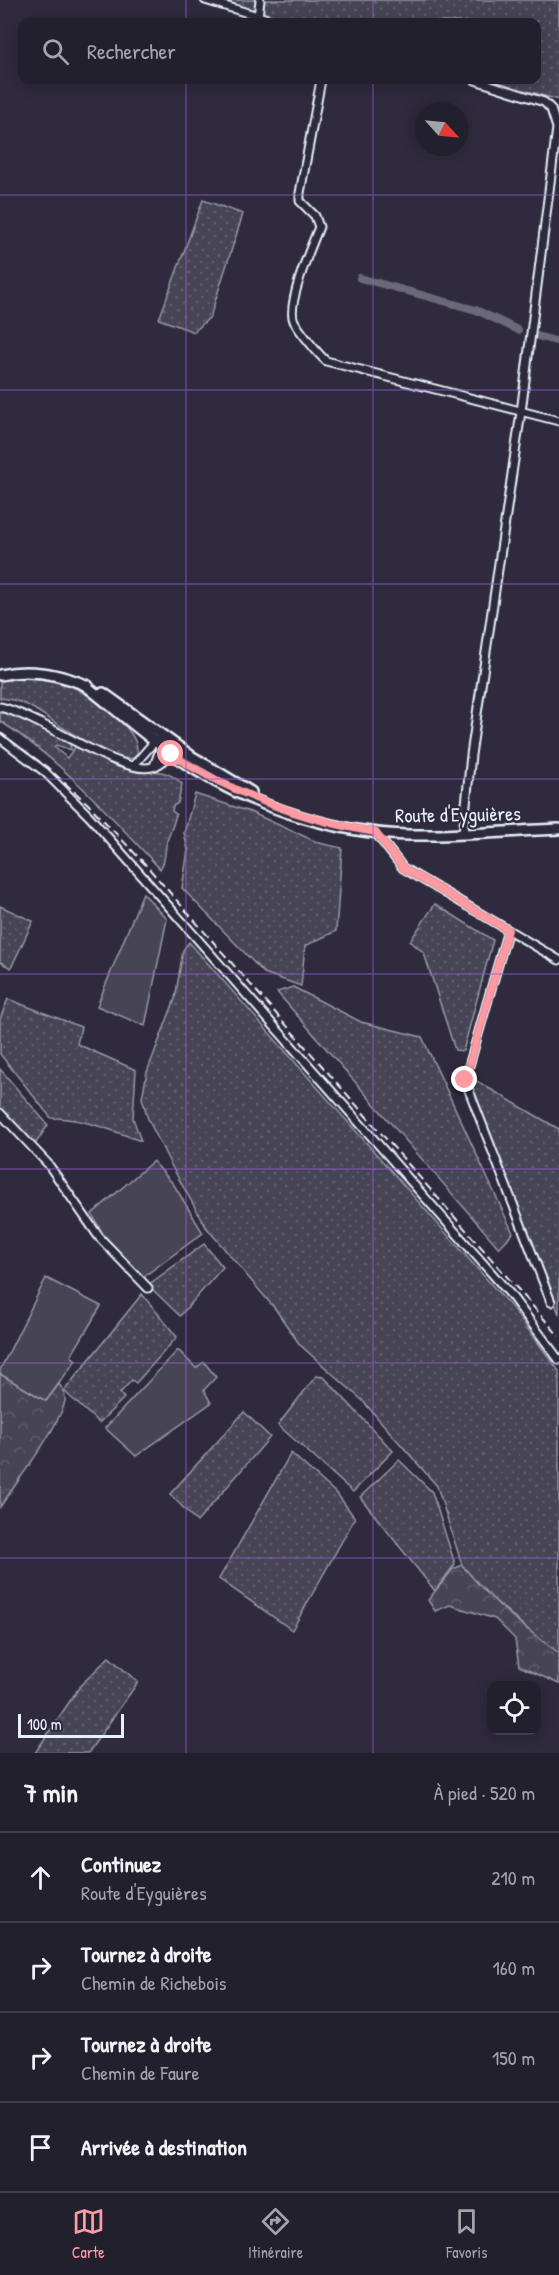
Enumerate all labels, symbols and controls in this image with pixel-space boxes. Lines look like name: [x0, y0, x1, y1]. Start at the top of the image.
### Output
search box: [18, 18, 541, 84]
icon: search: [39, 35, 72, 68]
text: Rechercher: [87, 36, 176, 66]
north arrow: [415, 102, 469, 156]
route start: [157, 740, 183, 766]
street label: Route d'Eyguières: [395, 799, 521, 829]
route end: [451, 1066, 477, 1092]
map controls: [487, 1681, 541, 1735]
button: locate: [487, 1681, 541, 1735]
scale bar: [18, 1711, 124, 1738]
text: 100 m: [27, 1713, 62, 1735]
text: 7 min: [24, 1775, 78, 1810]
text: À pied · 520 m: [434, 1779, 535, 1806]
text: Continuez: [81, 1849, 161, 1879]
icon: ahead: [24, 1861, 57, 1894]
text: 210 m: [491, 1864, 535, 1891]
text: Route d'Eyguières: [81, 1879, 207, 1906]
text: Tournez à droite: [81, 1939, 211, 1969]
icon: right: [24, 1951, 57, 1984]
text: 160 m: [493, 1954, 535, 1981]
text: Chemin de Richebois: [81, 1969, 227, 1996]
text: Tournez à droite: [81, 2029, 211, 2059]
icon: right: [24, 2041, 57, 2074]
text: 150 m: [492, 2044, 535, 2071]
text: Chemin de Faure: [81, 2059, 199, 2086]
icon: arrive: [24, 2131, 57, 2164]
text: Arrivée à destination: [81, 2132, 247, 2162]
tab: Carte: [72, 2205, 105, 2263]
tab: Itinéraire: [248, 2205, 303, 2263]
tab: Favoris: [446, 2205, 487, 2263]

